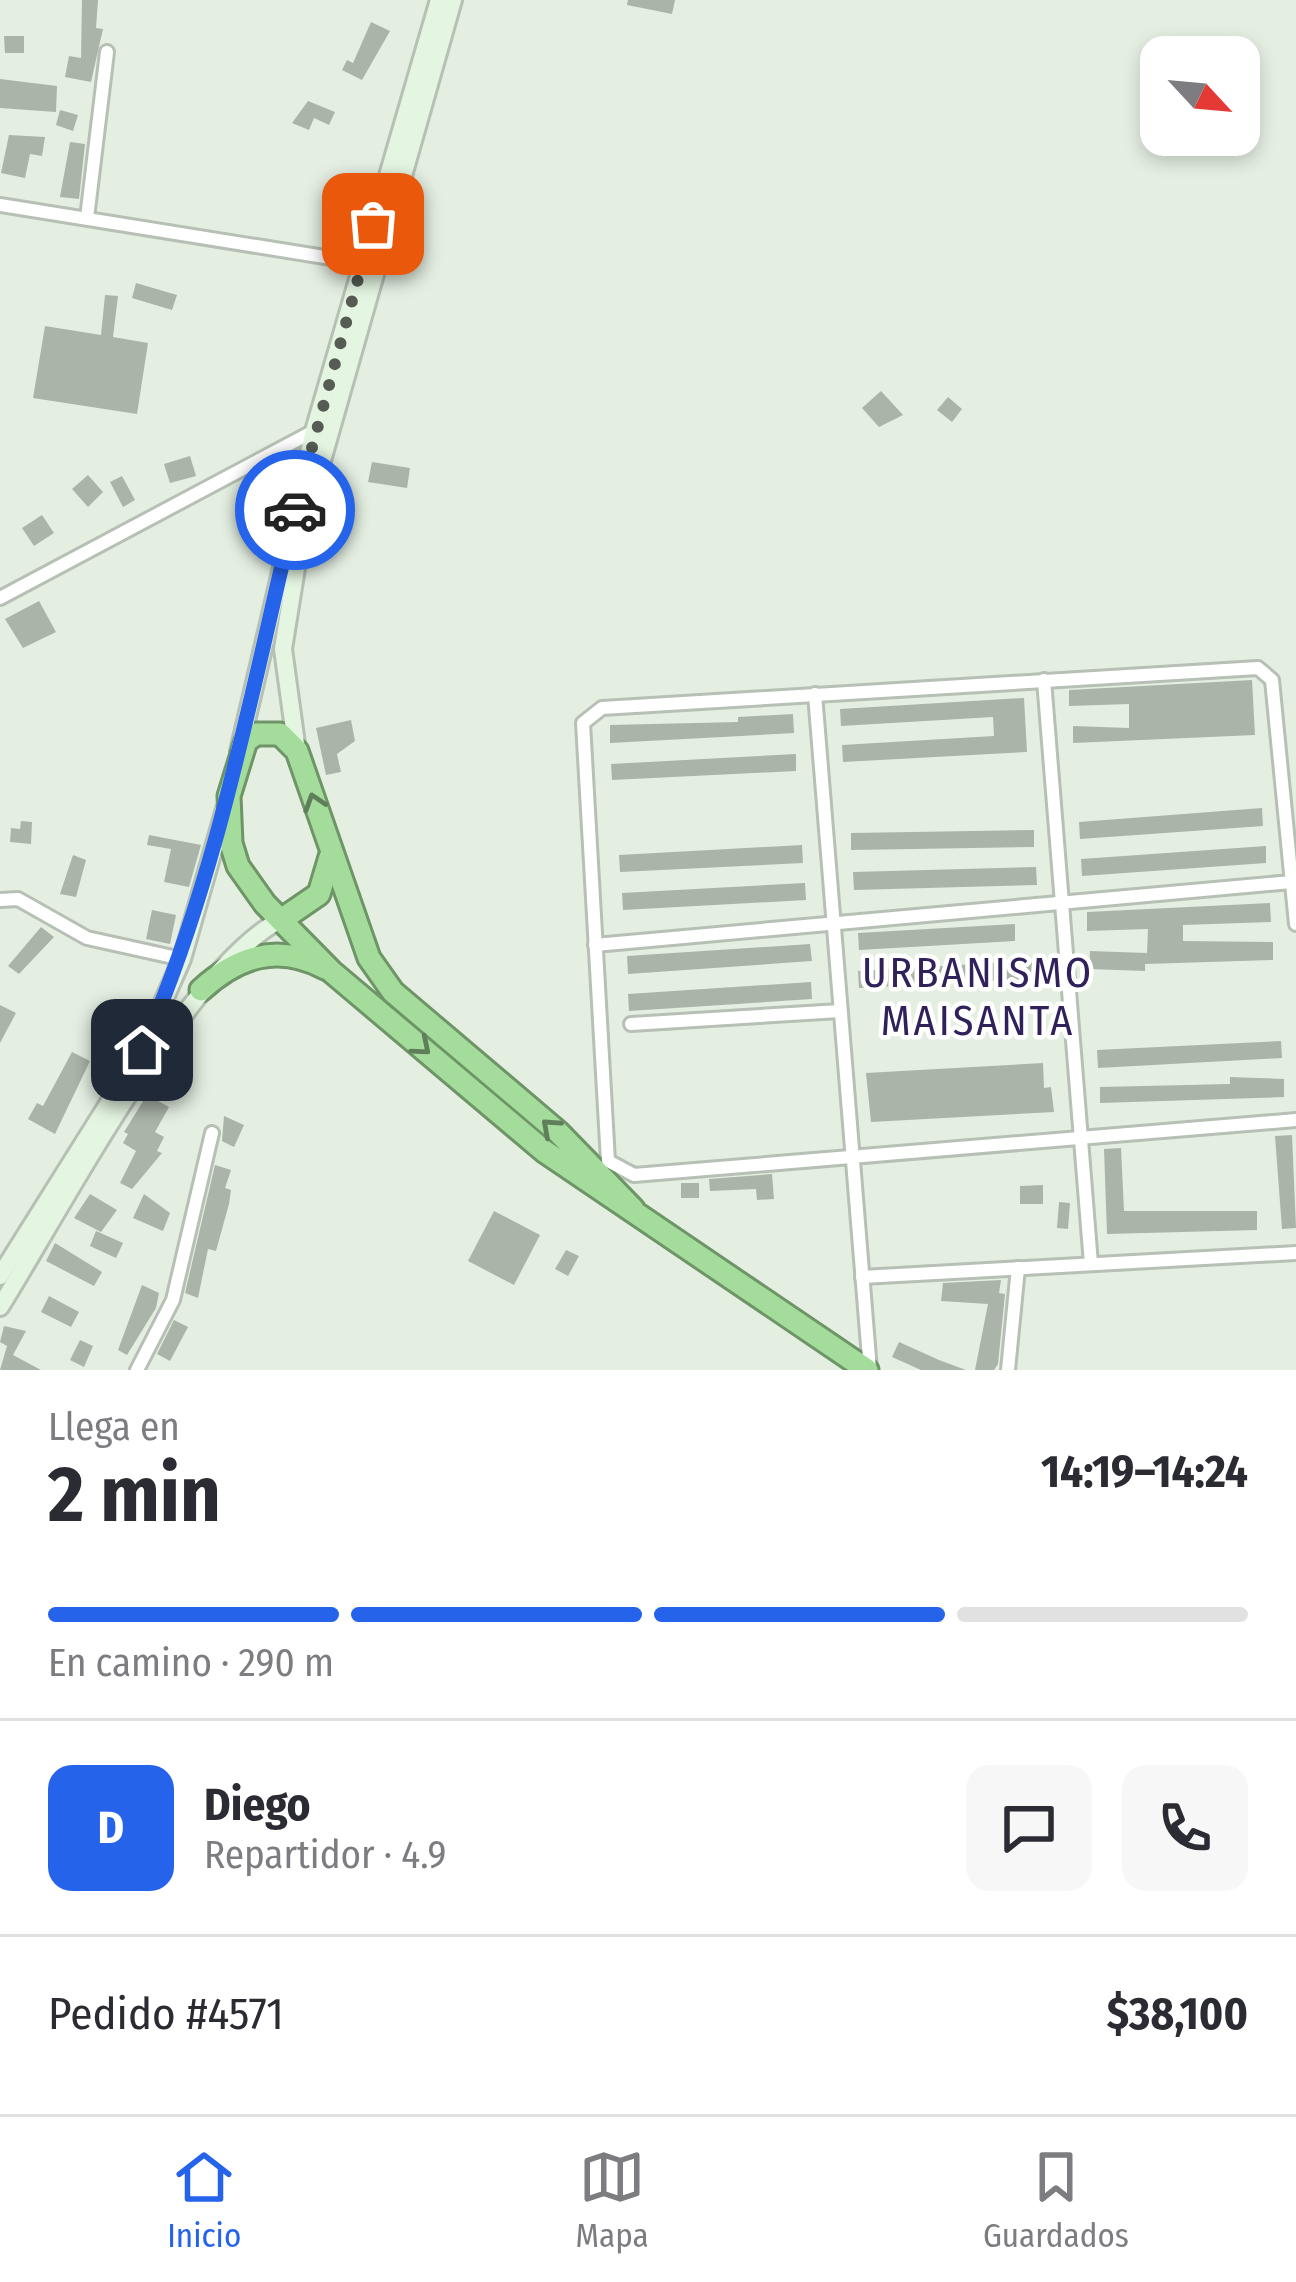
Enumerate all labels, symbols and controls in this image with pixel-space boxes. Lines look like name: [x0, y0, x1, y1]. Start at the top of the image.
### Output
north arrow: [1140, 36, 1260, 156]
map controls: [1140, 36, 1260, 156]
pin: [322, 173, 424, 275]
icon: bag: [340, 191, 406, 257]
courier: [235, 450, 355, 570]
icon: car: [262, 477, 328, 543]
one-way arrow: [303, 792, 328, 813]
district label: URBANISMO MAISANTA: [862, 948, 1094, 1046]
pin: [91, 999, 193, 1101]
icon: home: [109, 1017, 175, 1083]
one-way arrow: [408, 1032, 430, 1054]
one-way arrow: [543, 1120, 564, 1141]
text: Llega en: [48, 1404, 180, 1450]
text: 14:19–14:24: [1041, 1445, 1248, 1499]
text: 2 min: [48, 1448, 221, 1542]
text: En camino · 290 m: [48, 1640, 334, 1686]
button: chat: [966, 1765, 1092, 1891]
button: phone: [1122, 1765, 1248, 1891]
text: Diego: [204, 1778, 311, 1832]
text: D: [98, 1801, 124, 1855]
text: Repartidor · 4.9: [204, 1832, 446, 1878]
text: Pedido #4571: [48, 1987, 284, 2041]
text: $38,100: [1107, 1987, 1248, 2041]
tab: Inicio: [167, 2144, 241, 2256]
tab: Mapa: [576, 2144, 649, 2256]
tab: Guardados: [983, 2144, 1129, 2256]

